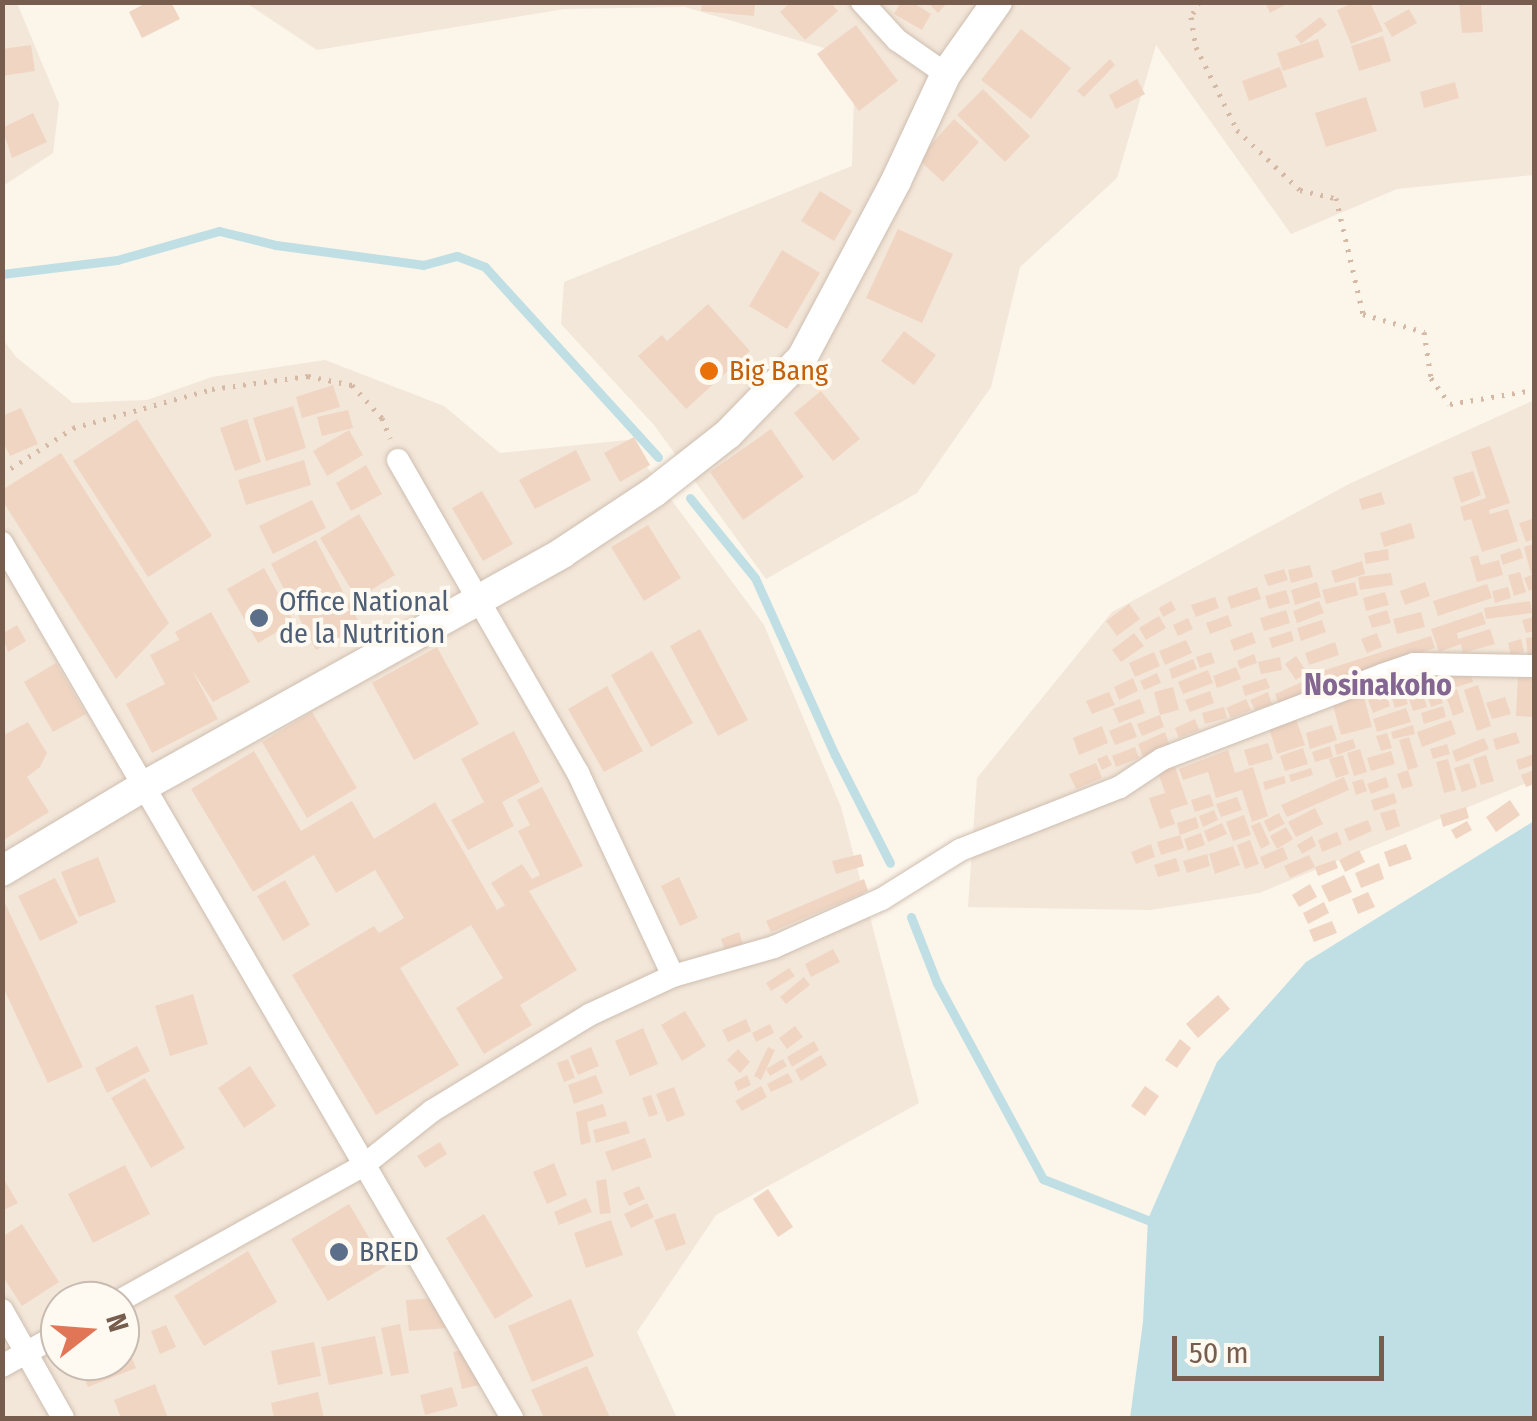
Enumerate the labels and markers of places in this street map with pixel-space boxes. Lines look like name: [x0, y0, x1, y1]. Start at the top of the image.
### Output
place label: Big Bang: [729, 354, 828, 388]
marker: Big Bang: [698, 360, 720, 382]
place label: Office National de la Nutrition: [279, 585, 449, 651]
marker: Office National de la Nutrition: [248, 607, 270, 629]
place label: BRED: [359, 1235, 419, 1269]
marker: BRED: [328, 1241, 350, 1263]

